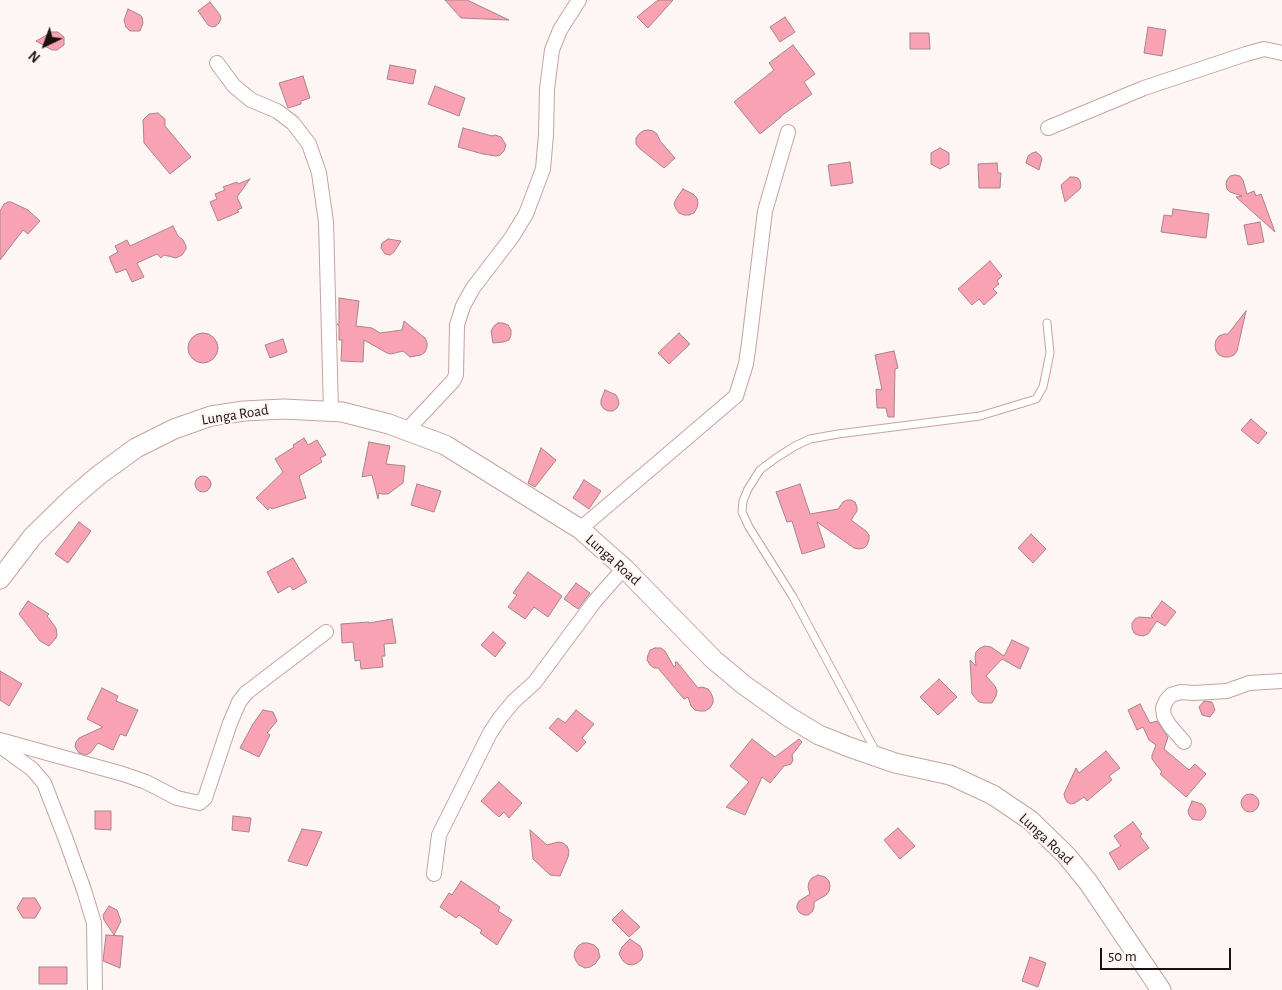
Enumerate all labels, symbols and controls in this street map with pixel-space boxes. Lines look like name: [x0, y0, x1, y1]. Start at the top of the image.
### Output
north arrow: [20, 20, 70, 70]
text: N: [27, 48, 43, 65]
street label: Lunga Road: [200, 401, 270, 429]
street label: Lunga Road: [582, 531, 644, 589]
street label: Lunga Road: [1015, 809, 1077, 869]
scale bar: [1102, 938, 1233, 970]
text: 50 m: [1108, 949, 1137, 964]

